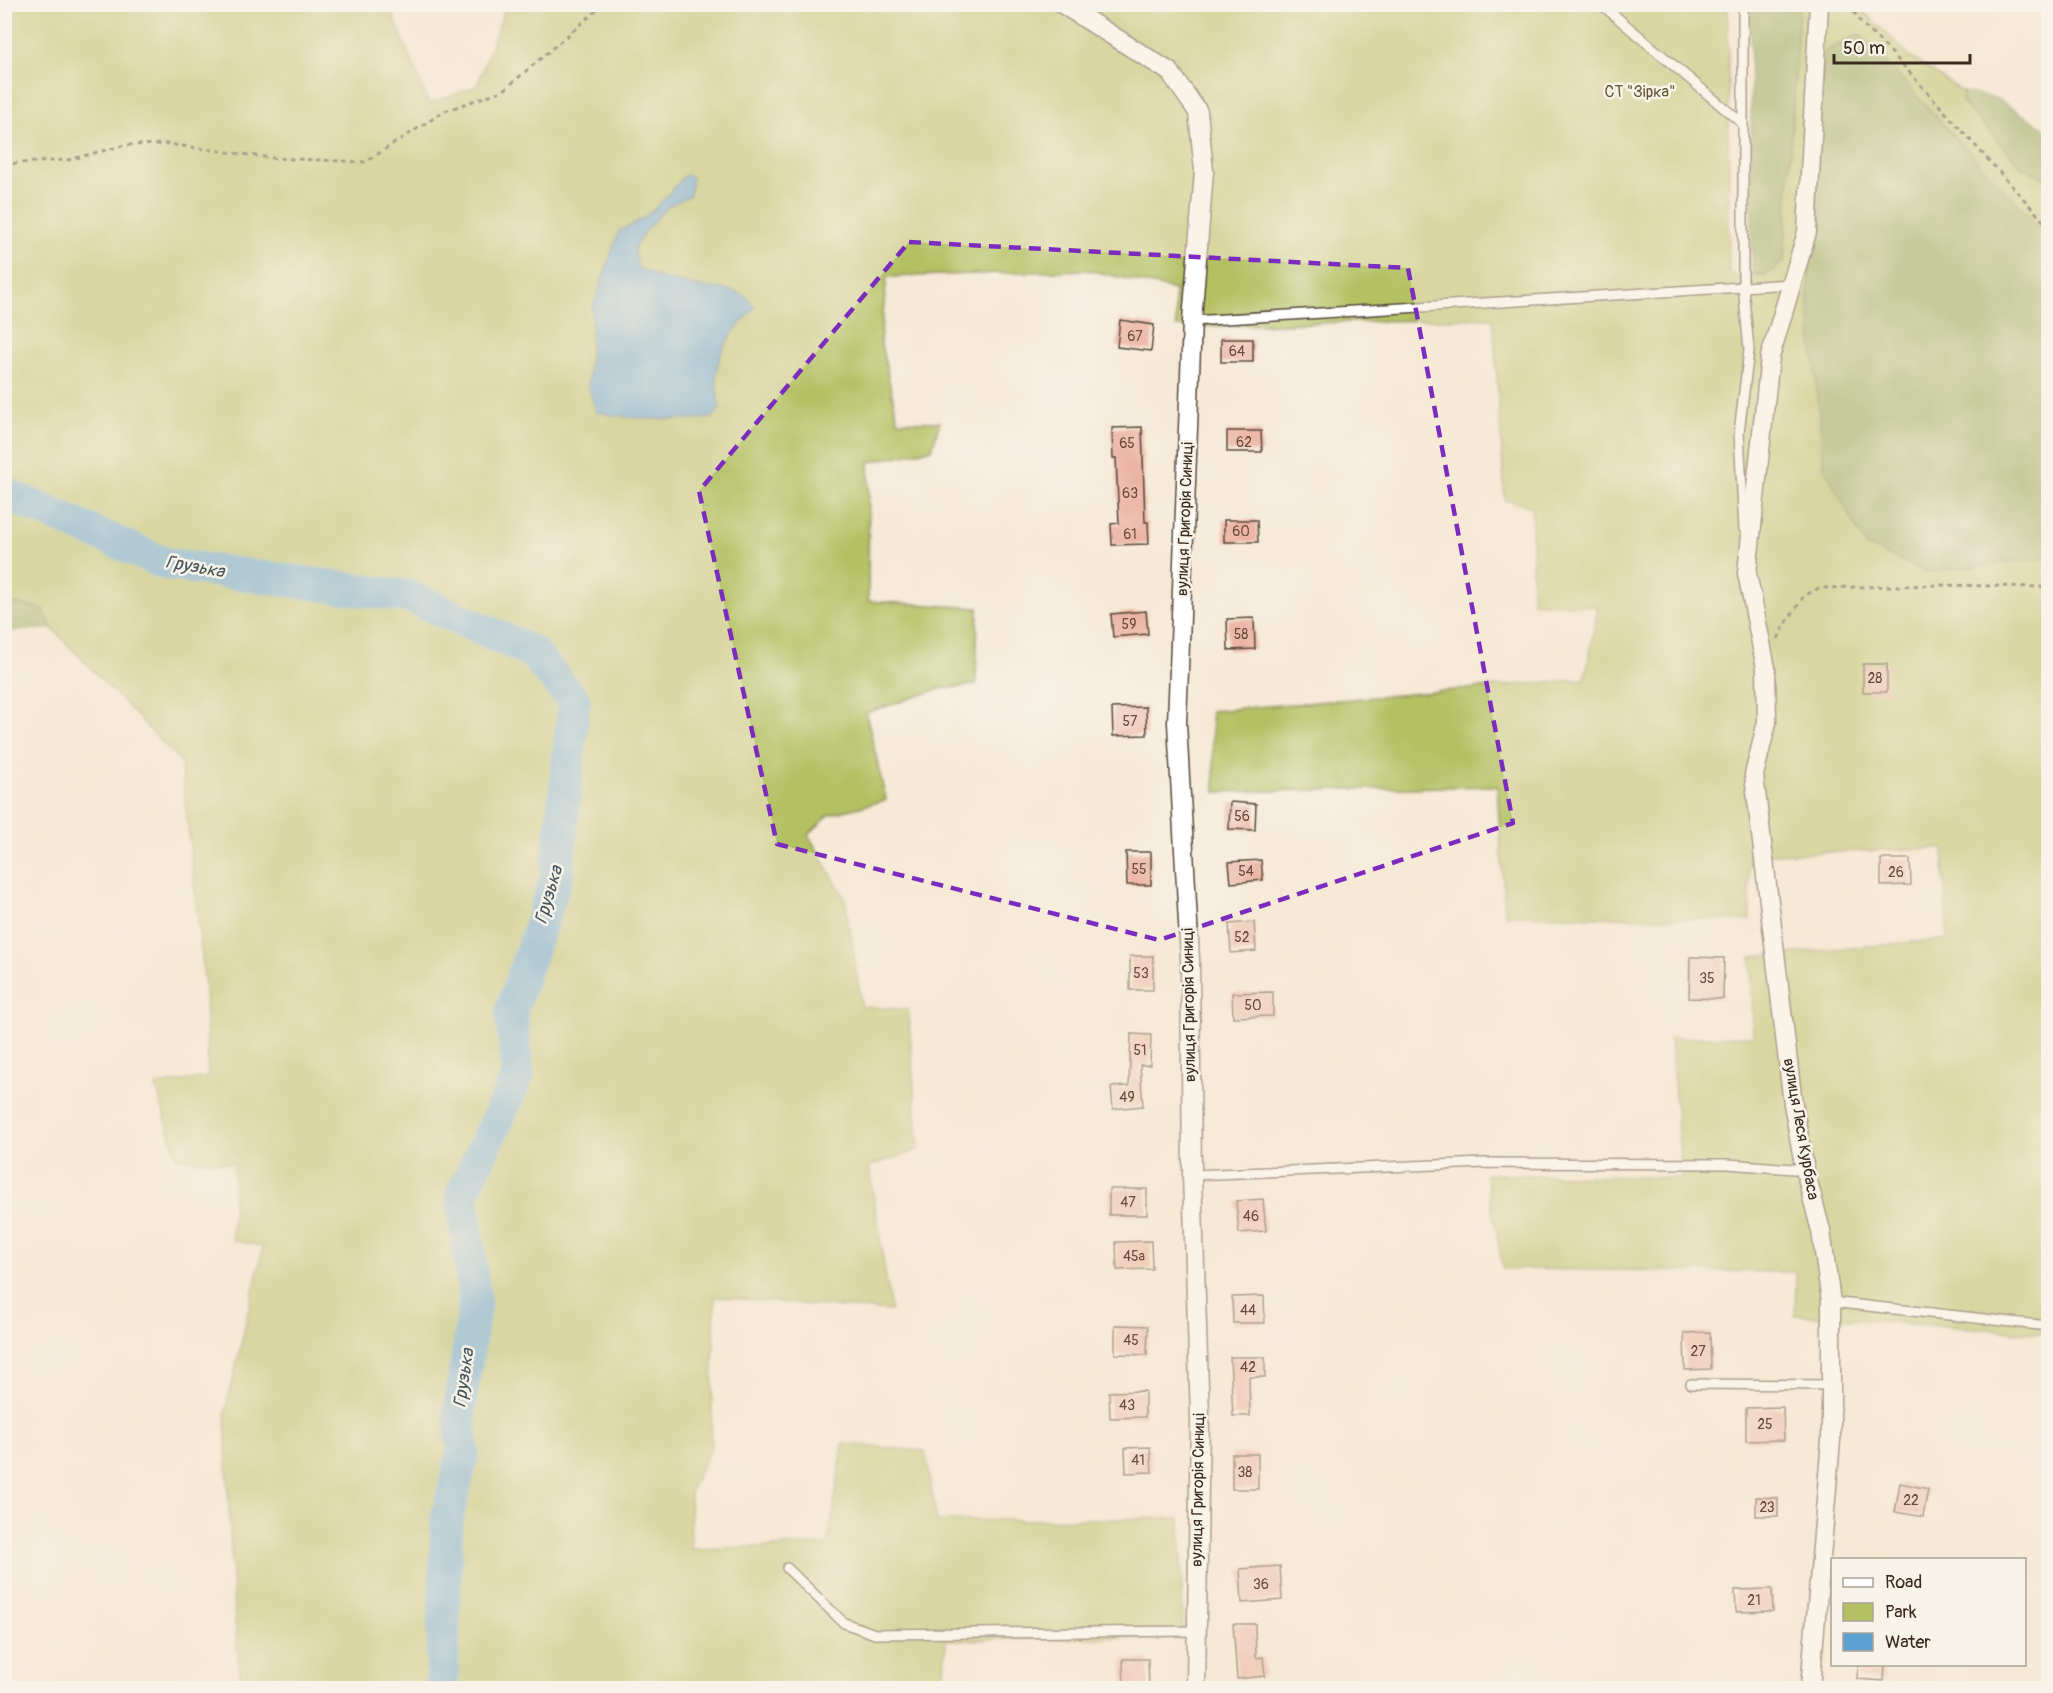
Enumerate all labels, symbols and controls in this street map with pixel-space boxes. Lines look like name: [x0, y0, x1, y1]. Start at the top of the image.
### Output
scale bar: [1834, 27, 1970, 65]
text: 50 m: [1843, 37, 1885, 60]
park label: СТ "Зірка": [1605, 82, 1675, 102]
house number: 67: [1127, 328, 1143, 345]
house number: 64: [1229, 343, 1245, 360]
house number: 62: [1236, 434, 1252, 451]
house number: 65: [1119, 435, 1135, 452]
street label: вулиця Григорія Синиці: [1172, 442, 1198, 596]
house number: 63: [1122, 485, 1138, 502]
house number: 60: [1232, 523, 1250, 540]
house number: 61: [1123, 526, 1137, 543]
water label: Грузька: [164, 551, 228, 584]
house number: 59: [1122, 616, 1136, 633]
house number: 58: [1234, 626, 1248, 643]
house number: 28: [1868, 670, 1882, 687]
house number: 57: [1123, 713, 1138, 730]
house number: 56: [1234, 808, 1250, 825]
house number: 55: [1131, 861, 1147, 878]
water label: Грузька: [530, 862, 569, 927]
house number: 54: [1238, 863, 1254, 880]
house number: 26: [1888, 864, 1904, 881]
street label: вулиця Григорія Синиці: [1178, 928, 1200, 1082]
house number: 52: [1234, 929, 1250, 946]
house number: 53: [1133, 965, 1149, 982]
house number: 35: [1699, 970, 1715, 987]
house number: 50: [1244, 997, 1262, 1014]
house number: 51: [1133, 1042, 1147, 1059]
street label: вулиця Леся Курбаса: [1779, 1057, 1823, 1201]
house number: 49: [1119, 1089, 1135, 1106]
house number: 47: [1120, 1194, 1136, 1211]
house number: 46: [1243, 1208, 1259, 1225]
house number: 45а: [1123, 1248, 1145, 1265]
house number: 44: [1240, 1302, 1256, 1319]
house number: 45: [1123, 1332, 1139, 1349]
house number: 27: [1690, 1343, 1706, 1360]
water label: Грузька: [448, 1345, 480, 1409]
house number: 42: [1240, 1359, 1256, 1376]
house number: 43: [1119, 1397, 1135, 1414]
street label: вулиця Григорія Синиці: [1187, 1413, 1209, 1567]
house number: 25: [1757, 1416, 1773, 1433]
house number: 41: [1131, 1452, 1145, 1469]
house number: 38: [1238, 1464, 1252, 1481]
house number: 22: [1903, 1492, 1919, 1509]
house number: 23: [1759, 1499, 1775, 1516]
legend: [1831, 1558, 2026, 1666]
text: Road: [1885, 1571, 1922, 1594]
house number: 36: [1253, 1576, 1269, 1593]
house number: 21: [1747, 1592, 1761, 1609]
text: Park: [1885, 1601, 1917, 1624]
text: Water: [1885, 1631, 1931, 1654]

